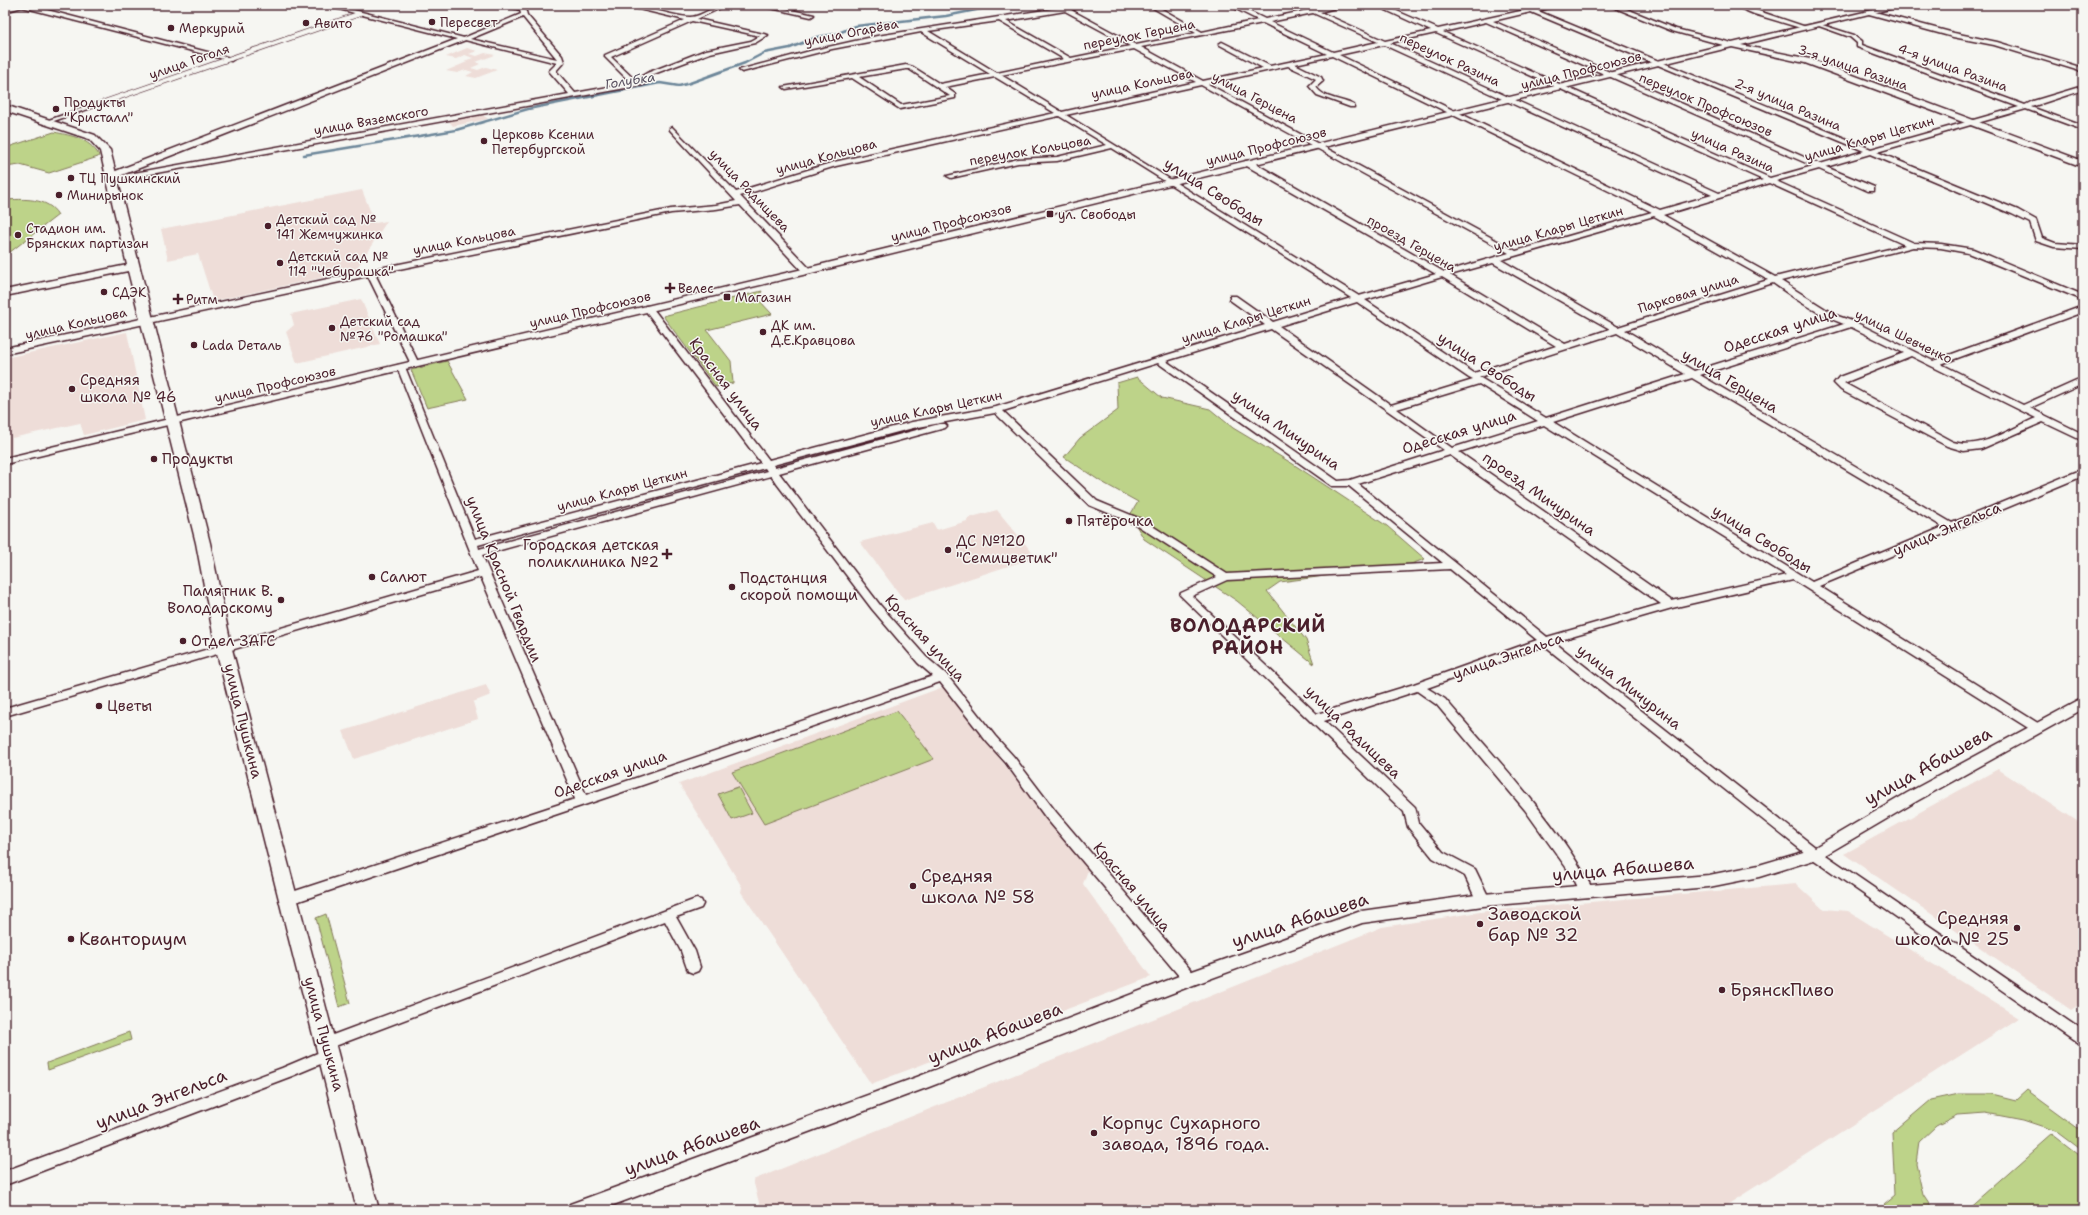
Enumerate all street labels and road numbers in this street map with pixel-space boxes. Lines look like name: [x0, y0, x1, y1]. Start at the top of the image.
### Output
street label: улица Огарёва: [803, 15, 900, 50]
street label: переулок Герцена: [1082, 15, 1197, 54]
street label: переулок Разина: [1397, 29, 1503, 90]
street label: улица Гоголя: [147, 40, 232, 83]
street label: 4-я улица Разина: [1896, 40, 2010, 95]
street label: 3-я улица Разина: [1796, 41, 1910, 94]
street label: улица Профсоюзов: [1519, 47, 1643, 94]
street label: улица Кольцова: [1090, 64, 1195, 103]
street label: улица Герцена: [1209, 68, 1300, 127]
street label: переулок Профсоюзов: [1637, 69, 1775, 140]
street label: 2-я улица Разина: [1732, 74, 1844, 135]
street label: улица Вяземского: [313, 102, 430, 139]
street label: улица Клары Цеткин: [1802, 112, 1936, 165]
street label: улица Профсоюзов: [1204, 123, 1328, 170]
street label: улица Разина: [1689, 125, 1777, 176]
street label: переулок Кольцова: [968, 131, 1092, 170]
street label: улица Кольцова: [774, 135, 878, 178]
street label: улица Радищева: [706, 145, 794, 236]
street label: улица Свободы: [1160, 153, 1268, 231]
street label: улица Профсоюзов: [889, 199, 1013, 246]
street label: улица Клары Цеткин: [1491, 202, 1625, 255]
street label: проезд Герцена: [1364, 211, 1459, 276]
street label: улица Кольцова: [412, 222, 517, 259]
street label: Парковая улица: [1636, 270, 1740, 317]
street label: улица Профсоюзов: [528, 287, 652, 332]
street label: улица Клары Цеткин: [1180, 292, 1313, 347]
street label: Одесская улица: [1721, 302, 1840, 358]
street label: улица Кольцова: [24, 304, 129, 343]
street label: улица Шевченко: [1852, 305, 1955, 367]
street label: улица Свободы: [1434, 328, 1540, 406]
street label: Красная улица: [685, 334, 768, 435]
street label: улица Герцена: [1678, 344, 1782, 418]
street label: улица Профсоюзов: [213, 362, 337, 407]
street label: улица Мичурина: [1228, 385, 1344, 475]
street label: улица Клары Цеткин: [869, 386, 1003, 431]
street label: Одесская улица: [1400, 405, 1519, 459]
street label: проезд Мичурина: [1479, 447, 1600, 541]
street label: улица Клары Цеткин: [555, 464, 689, 515]
street label: улица Красной Гвардии: [461, 493, 547, 665]
street label: улица Энгельса: [1890, 497, 2005, 561]
street label: улица Свободы: [1708, 500, 1816, 578]
street label: Красная улица: [880, 590, 970, 686]
street label: улица Энгельса: [1450, 628, 1567, 684]
street label: улица Мичурина: [1573, 640, 1686, 735]
street label: улица Пушкина: [219, 661, 267, 781]
street label: улица Радищева: [1301, 681, 1406, 783]
street label: улица Абашева: [1860, 721, 1996, 811]
street label: Одесская улица: [551, 745, 670, 803]
street label: Красная улица: [1089, 838, 1176, 936]
street label: улица Абашева: [1551, 851, 1695, 887]
street label: улица Абашева: [1229, 887, 1371, 953]
street label: улица Пушкина: [299, 975, 349, 1094]
street label: улица Абашева: [924, 996, 1066, 1070]
street label: улица Энгельса: [92, 1063, 230, 1135]
street label: улица Абашева: [621, 1110, 763, 1182]

